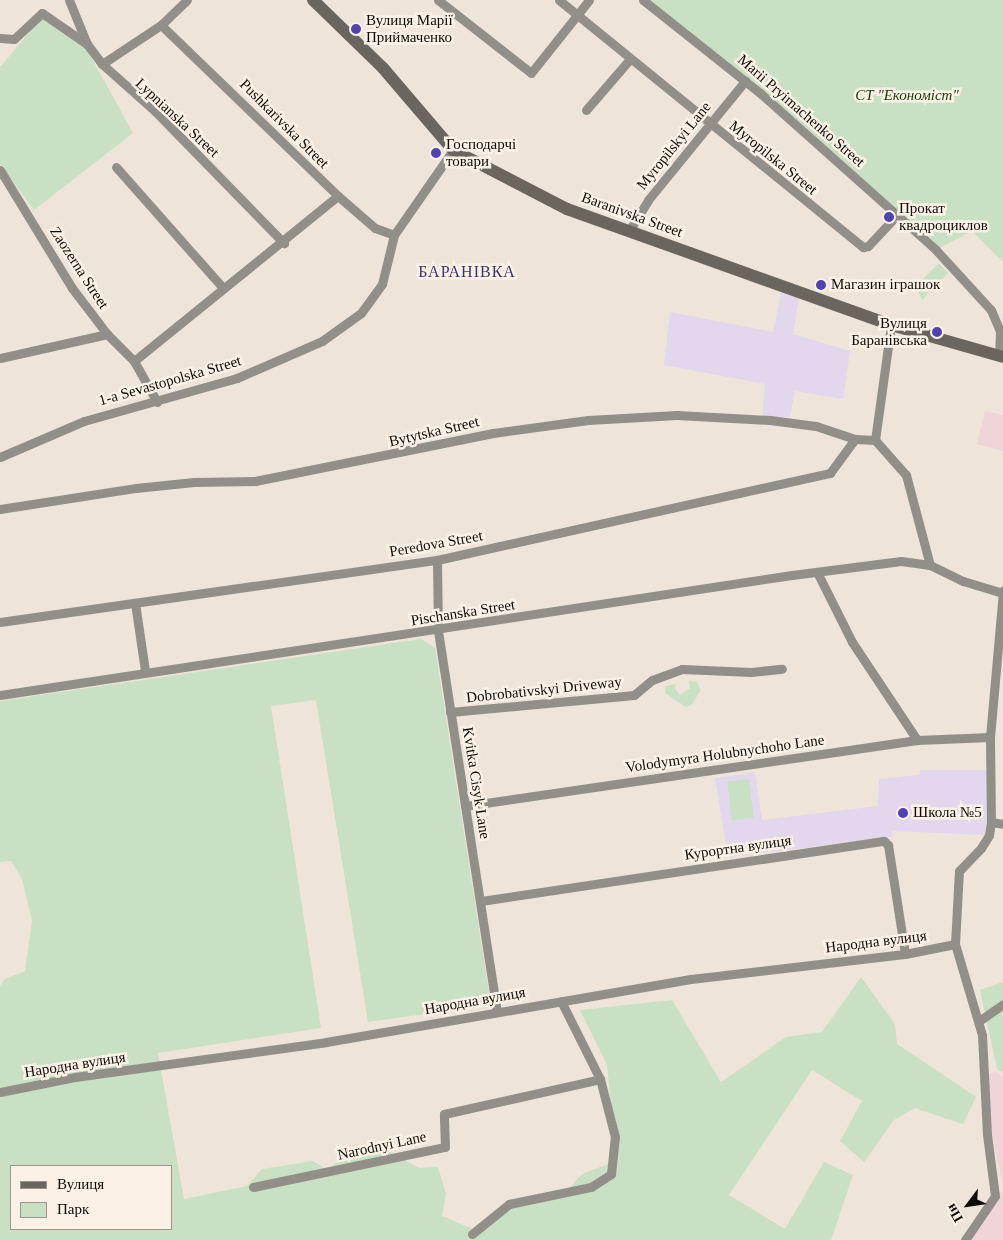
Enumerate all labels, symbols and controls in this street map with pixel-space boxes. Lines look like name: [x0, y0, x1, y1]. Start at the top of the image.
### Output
place label: Вулиця Марії Приймаченко: [366, 11, 453, 46]
marker: Вулиця Марії Приймаченко: [350, 23, 362, 35]
street label: Marii Pryimachenko Street: [734, 51, 868, 171]
street label: Lypnianska Street: [131, 75, 223, 161]
street label: Pushkarivska Street: [236, 76, 332, 172]
park label: СТ "Економіст": [855, 87, 959, 105]
street label: Myropilskyi Lane: [633, 98, 715, 194]
street label: Myropilska Street: [725, 117, 821, 199]
place label: Господарчі товари: [446, 135, 516, 170]
marker: Господарчі товари: [430, 147, 442, 159]
street label: Baranivska Street: [579, 188, 685, 242]
place label: Прокат квадроциклов: [899, 199, 988, 234]
marker: Прокат квадроциклов: [883, 211, 895, 223]
street label: Zaozerna Street: [46, 223, 112, 313]
district label: БАРАНІВКА: [417, 262, 517, 282]
place label: Магазин іграшок: [831, 276, 940, 294]
marker: Магазин іграшок: [815, 279, 827, 291]
place label: Вулиця Баранівська: [851, 314, 927, 349]
marker: Вулиця Баранівська: [931, 326, 943, 338]
street label: 1-a Sevastopolska Street: [97, 352, 243, 410]
street label: Bytytska Street: [387, 413, 481, 451]
street label: Peredova Street: [388, 527, 484, 561]
street label: Pischanska Street: [410, 596, 516, 630]
street label: Dobrobativskyi Driveway: [465, 673, 623, 707]
street label: Kvitka Cisyk Lane: [458, 726, 494, 840]
street label: Volodymyra Holubnychoho Lane: [624, 731, 826, 777]
place label: Школа №5: [913, 804, 982, 822]
marker: Школа №5: [897, 807, 909, 819]
street label: Курортна вулиця: [684, 832, 792, 864]
street label: Народна вулиця: [824, 927, 928, 957]
street label: Народна вулиця: [423, 983, 527, 1019]
street label: Народна вулиця: [23, 1048, 127, 1082]
street label: Narodnyi Lane: [336, 1128, 428, 1164]
legend: [10, 1165, 172, 1230]
text: Вулиця: [57, 1176, 104, 1192]
north arrow: [943, 1180, 993, 1230]
text: Парк: [57, 1201, 89, 1217]
text: Пн: [943, 1201, 966, 1225]

